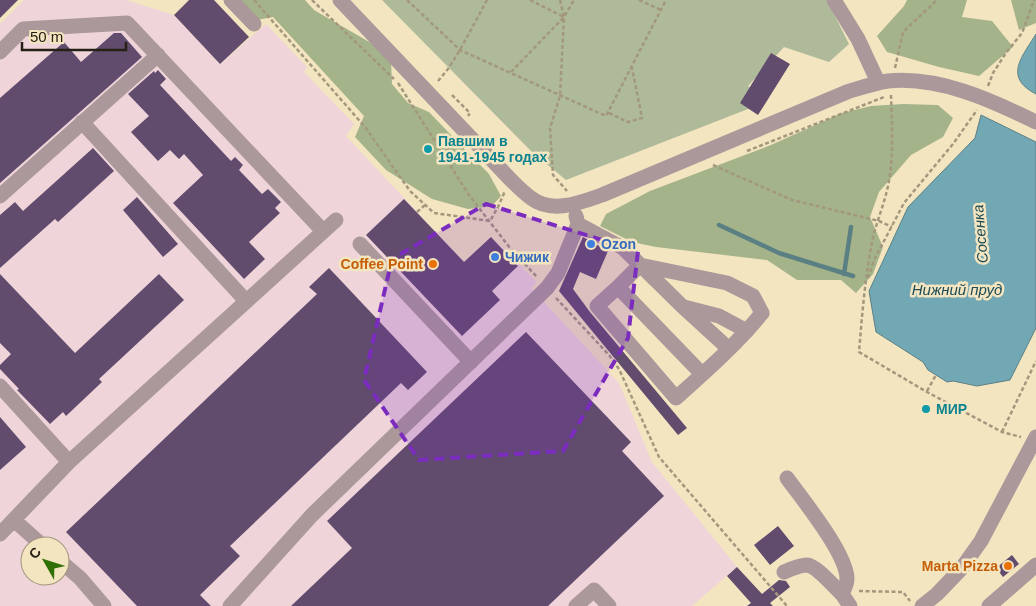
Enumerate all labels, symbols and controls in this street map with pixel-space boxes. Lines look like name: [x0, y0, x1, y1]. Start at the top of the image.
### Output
scale bar: [22, 20, 126, 52]
text: 50 m: [30, 28, 63, 45]
place label: Павшим в 1941-1945 годах: [438, 133, 548, 165]
marker: Павшим в 1941-1945 годах: [422, 143, 434, 155]
water label: Сосенка: [969, 204, 991, 264]
place label: Ozon: [601, 236, 636, 252]
marker: Ozon: [585, 238, 597, 250]
place label: Чижик: [505, 249, 550, 265]
marker: Чижик: [489, 251, 501, 263]
place label: Coffee Point: [341, 256, 423, 272]
marker: Coffee Point: [427, 258, 439, 270]
water label: Нижний пруд: [912, 281, 1002, 298]
place label: МИР: [936, 401, 967, 417]
marker: МИР: [920, 403, 932, 415]
north arrow: [20, 536, 70, 586]
text: С: [25, 544, 44, 562]
place label: Marta Pizza: [922, 558, 998, 574]
marker: Marta Pizza: [1002, 560, 1014, 572]

